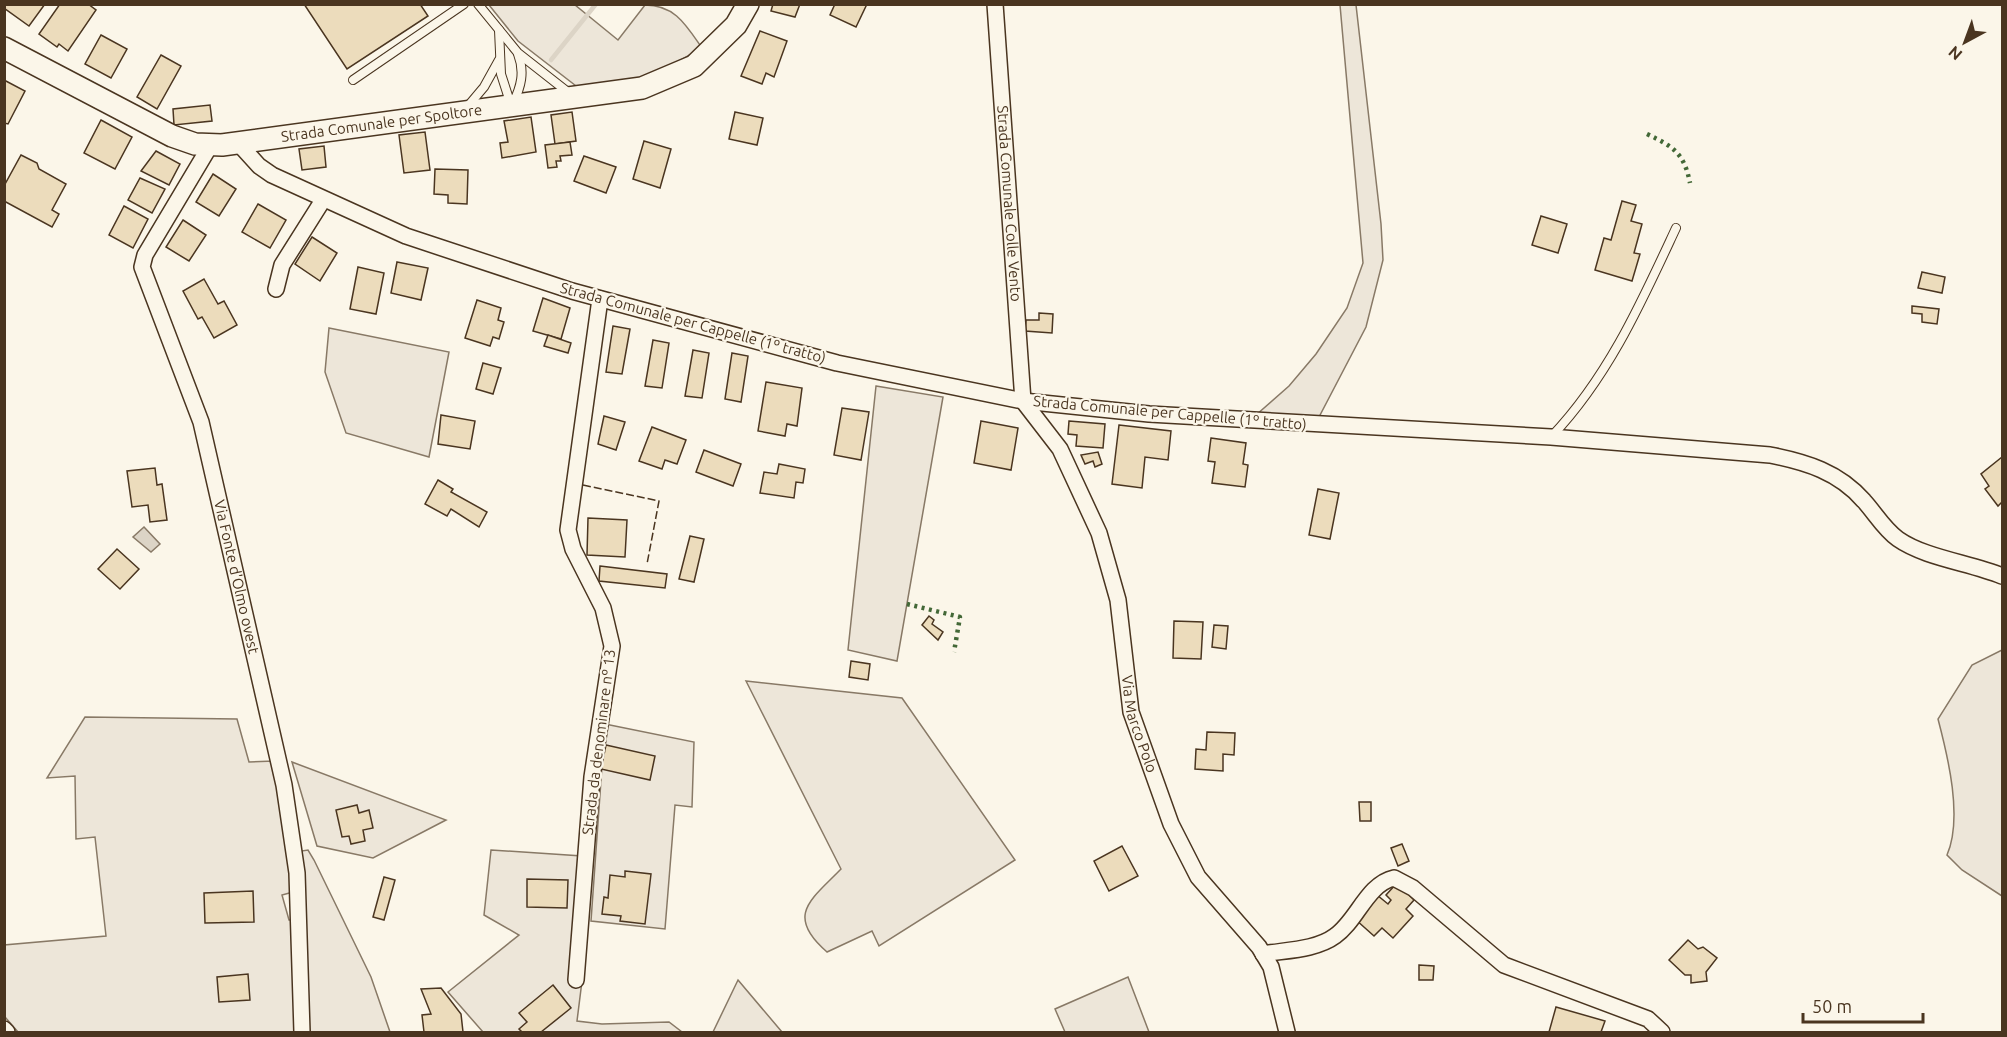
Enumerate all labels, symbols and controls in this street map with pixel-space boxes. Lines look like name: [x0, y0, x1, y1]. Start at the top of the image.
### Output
north arrow: [1935, 12, 1995, 72]
text: N: [1945, 43, 1966, 64]
street label: Strada Comunale per Spoltore: [280, 101, 483, 145]
street label: Strada Comunale Colle Vento: [994, 105, 1025, 302]
street label: Strada Comunale per Cappelle (1º tratto): [558, 279, 828, 366]
street label: Strada Comunale per Cappelle (1º tratto): [1033, 392, 1307, 433]
street label: Via Fonte d'Olmo ovest: [211, 498, 263, 655]
street label: Strada da denominare nº 13: [579, 648, 618, 836]
street label: Via Marco Polo: [1119, 674, 1161, 775]
scale bar: [1803, 986, 1923, 1024]
text: 50 m: [1812, 996, 1852, 1016]

